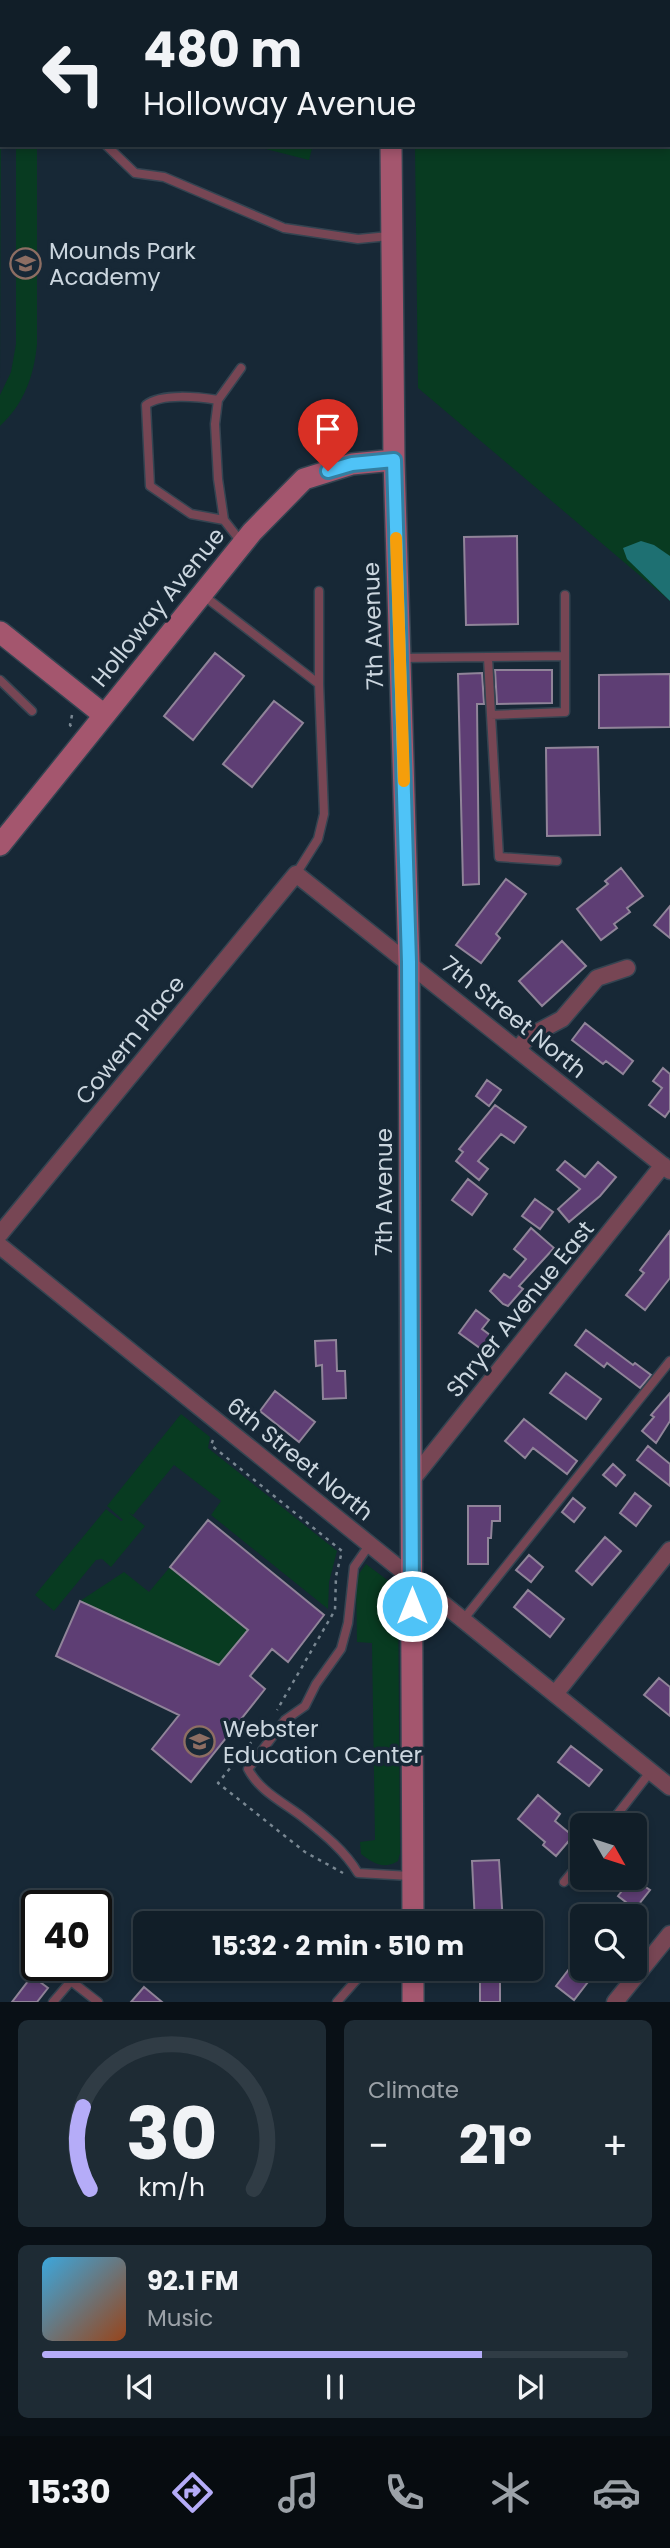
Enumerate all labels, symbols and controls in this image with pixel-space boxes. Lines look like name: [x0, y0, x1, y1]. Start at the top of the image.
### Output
text: 480 m: [143, 16, 302, 84]
icon: left: [28, 28, 119, 119]
text: Holloway Avenue: [143, 81, 416, 126]
place label: Mounds Park Academy: [49, 235, 196, 293]
school or university icon: Mounds Park Academy: [9, 247, 43, 281]
pin: [298, 399, 358, 471]
icon: arrive: [309, 410, 347, 448]
street label: Holloway Avenue: [84, 521, 232, 693]
street label: 7th Avenue: [355, 561, 391, 691]
street label: 7th Street North: [435, 949, 593, 1085]
street label: Cowern Place: [68, 969, 192, 1111]
street label: 7th Avenue: [368, 1128, 400, 1256]
street label: Shryer Avenue East: [439, 1214, 601, 1404]
street label: 6th Street North: [220, 1390, 380, 1528]
position arrow: [375, 1569, 449, 1643]
place label: Webster Education Center: [223, 1713, 422, 1771]
school or university icon: Webster Education Center: [183, 1725, 217, 1759]
north arrow: [570, 1813, 648, 1890]
map controls: [570, 1813, 647, 1981]
speed limit sign: 40: [21, 1890, 112, 1981]
button: search: [570, 1904, 647, 1981]
text: 15:32 · 2 min · 510 m: [212, 1928, 464, 1964]
text: Climate: [368, 2074, 459, 2106]
text: 30: [126, 2084, 218, 2185]
text: 21°: [459, 2109, 532, 2182]
text: −: [368, 2119, 389, 2172]
text: +: [602, 2119, 628, 2172]
text: km/h: [139, 2170, 205, 2205]
text: 92.1 FM: [147, 2263, 239, 2299]
text: Music: [147, 2302, 213, 2334]
icon: previous: [121, 2368, 159, 2406]
icon: pause: [316, 2368, 354, 2406]
icon: next: [511, 2368, 549, 2406]
icon: directions: [168, 2468, 217, 2517]
icon: music: [274, 2468, 323, 2517]
icon: phone: [380, 2468, 429, 2517]
icon: climate: [486, 2468, 535, 2517]
icon: car: [592, 2468, 641, 2517]
text: 15:30: [29, 2469, 111, 2514]

